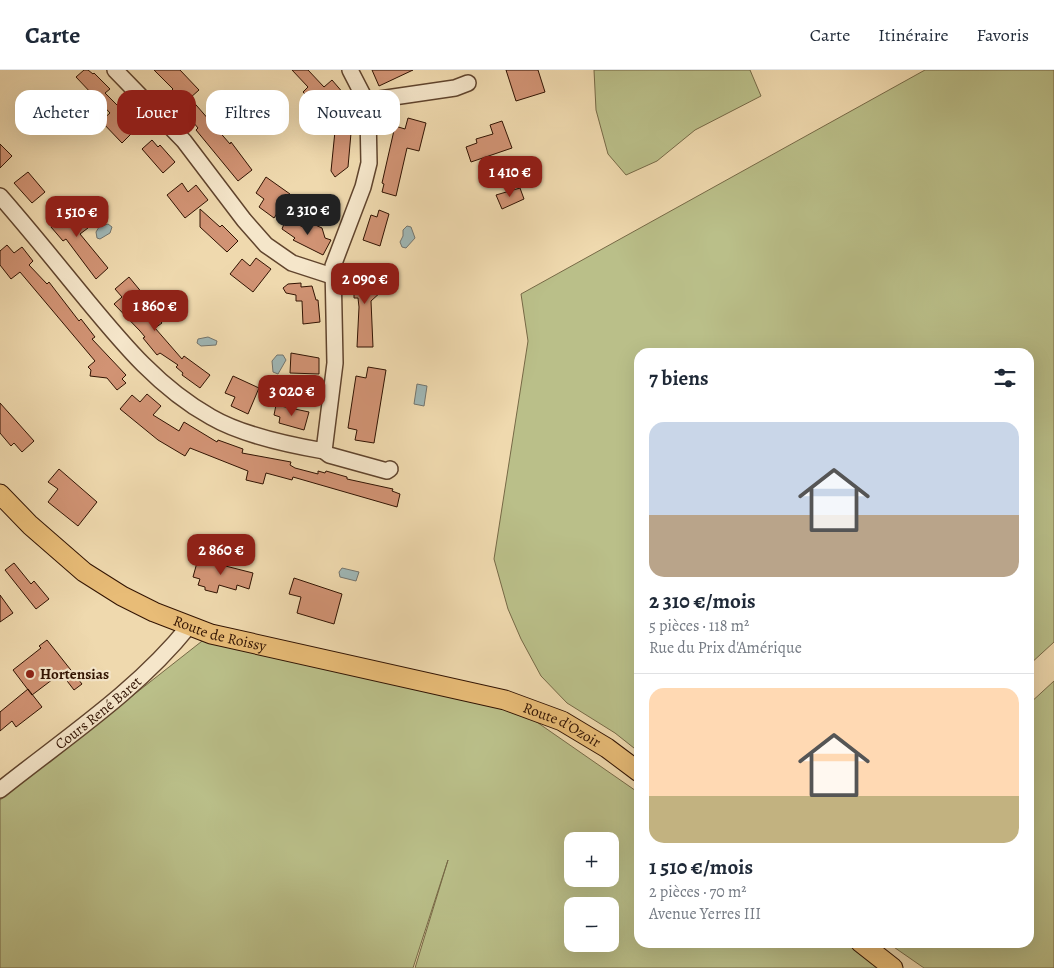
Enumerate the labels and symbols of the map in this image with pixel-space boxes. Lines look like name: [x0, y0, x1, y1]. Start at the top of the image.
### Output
pin: 1 410 €: [464, 156, 556, 198]
pin: 2 310 €: [262, 194, 354, 236]
pin: 1 510 €: [31, 196, 123, 238]
pin: 2 090 €: [319, 262, 411, 305]
pin: 1 860 €: [109, 290, 201, 332]
pin: 3 020 €: [246, 374, 338, 417]
pin: 2 860 €: [175, 534, 267, 576]
street label: Route de Roissy: [171, 610, 269, 656]
place label: Hortensias: [40, 664, 109, 684]
marker: Hortensias: [24, 668, 36, 680]
street label: Cours René Baret: [51, 671, 146, 754]
street label: Route d'Ozoir: [520, 697, 605, 752]

